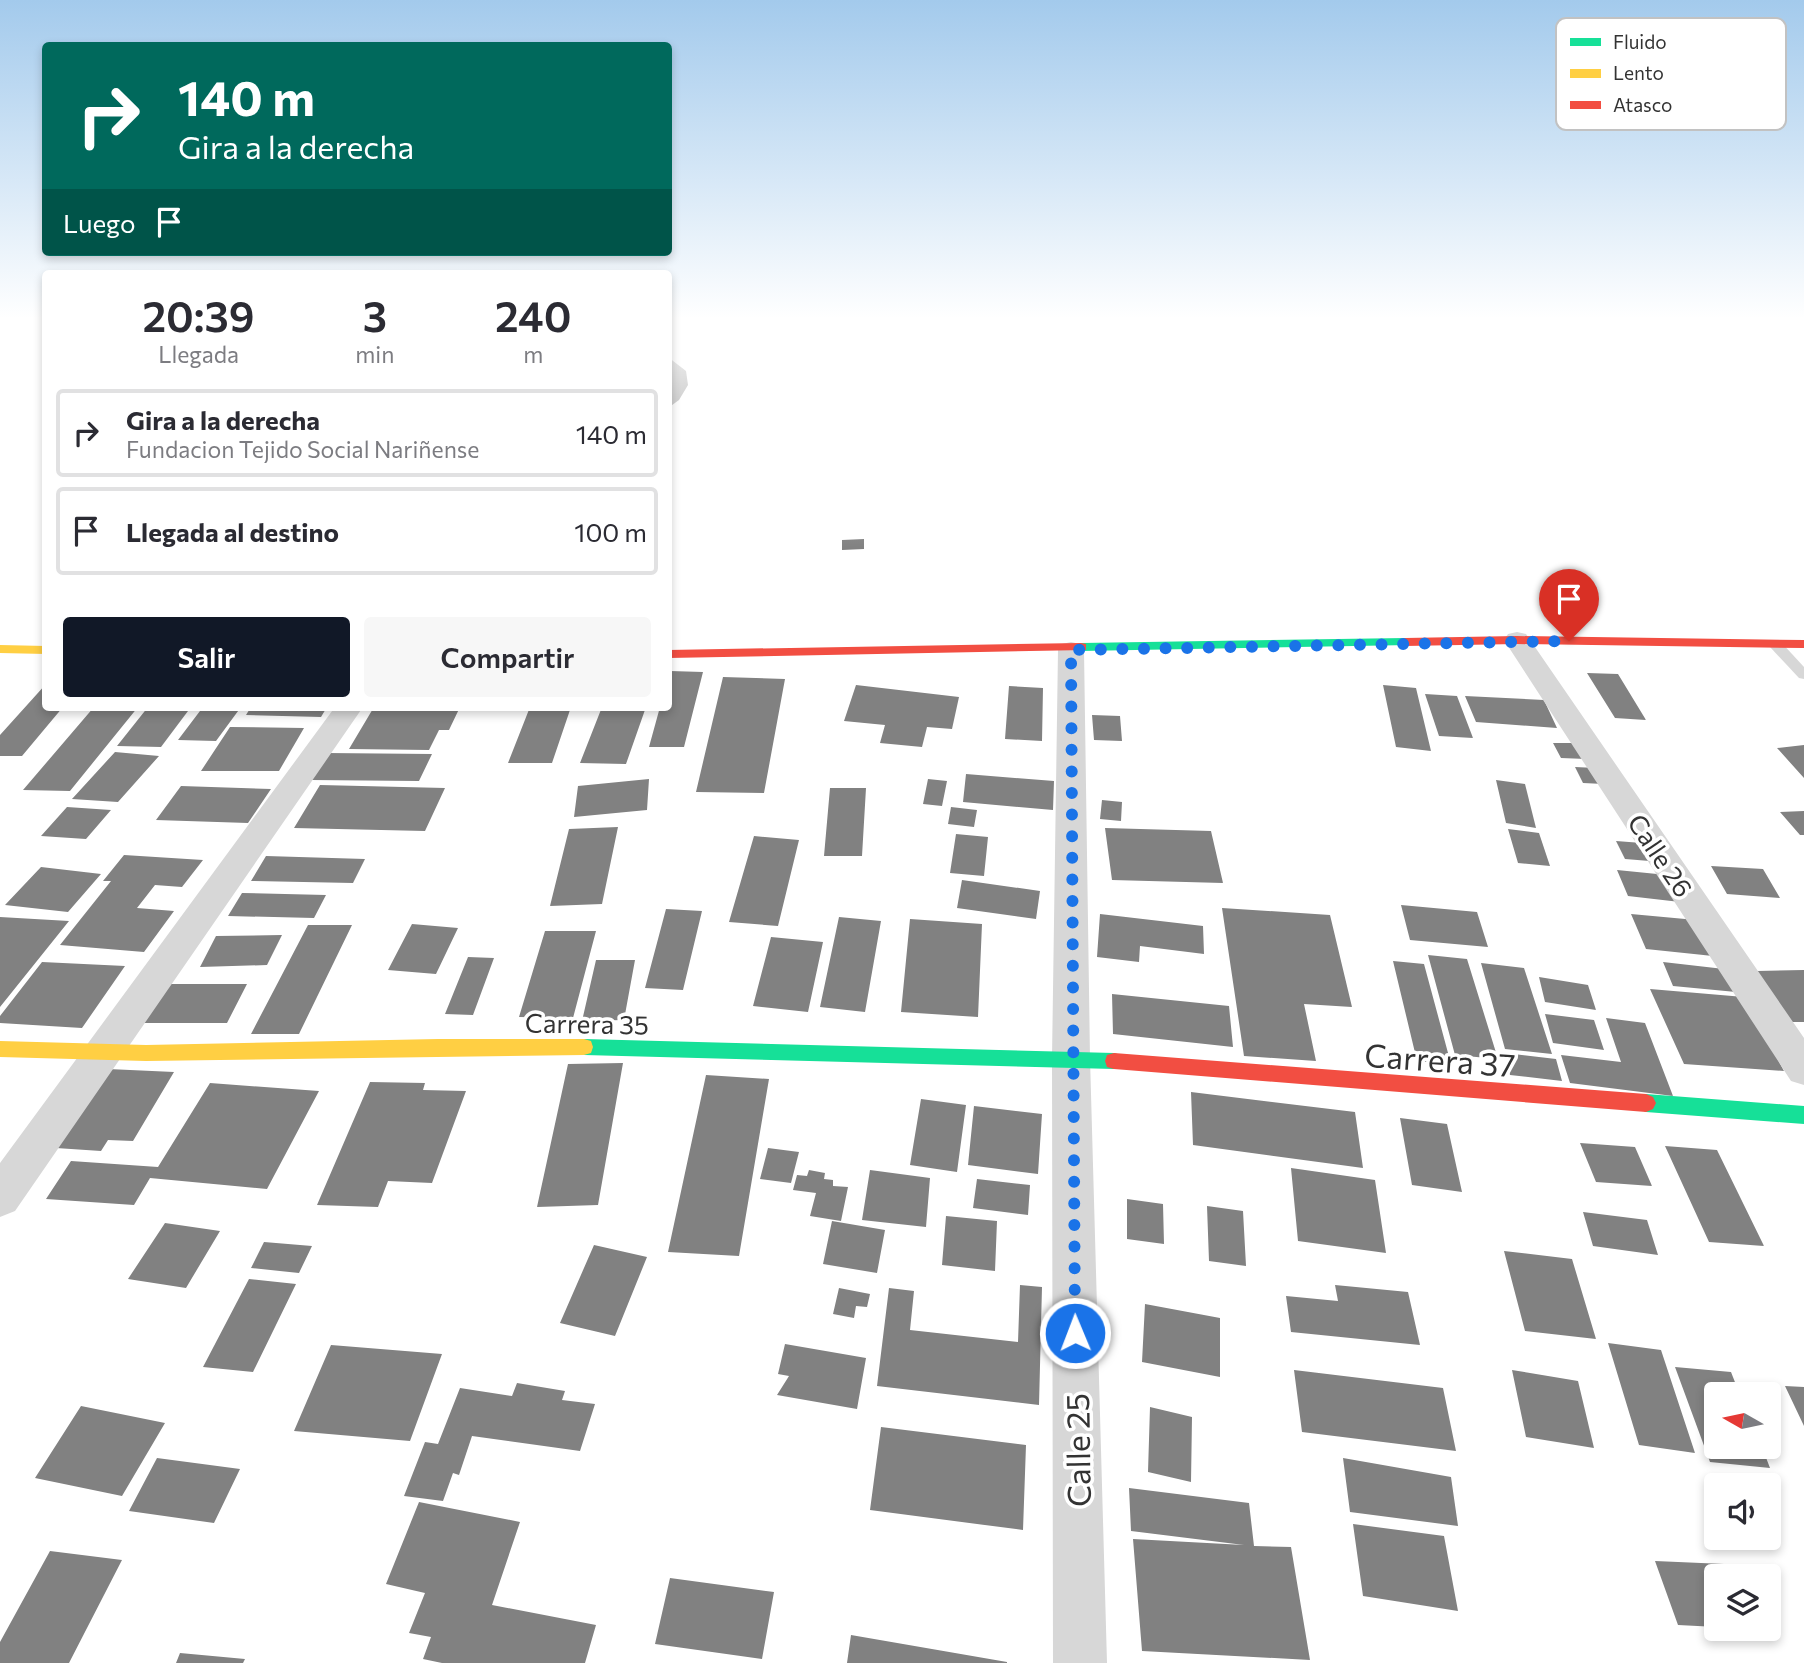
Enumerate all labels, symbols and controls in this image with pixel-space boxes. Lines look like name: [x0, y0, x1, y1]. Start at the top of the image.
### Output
legend: [1556, 18, 1786, 130]
text: Fluido: [1613, 30, 1667, 53]
text: Lento: [1613, 61, 1664, 84]
text: 140 m: [178, 66, 315, 126]
icon: right: [63, 70, 154, 161]
text: Atasco: [1613, 93, 1672, 116]
text: Gira a la derecha: [178, 126, 414, 166]
icon: arrive: [150, 203, 188, 241]
text: Luego: [63, 207, 136, 238]
text: 20:39: [143, 289, 255, 341]
text: 3: [363, 289, 387, 341]
text: 240: [495, 289, 571, 341]
text: Llegada: [158, 340, 239, 368]
text: min: [355, 340, 394, 368]
text: m: [523, 340, 543, 368]
text: Gira a la derecha: [126, 404, 320, 435]
icon: right: [67, 414, 105, 452]
text: 140 m: [576, 418, 647, 449]
text: Fundacion Tejido Social Nariñense: [126, 435, 479, 463]
icon: arrive: [67, 512, 105, 550]
text: Llegada al destino: [126, 516, 339, 547]
text: 100 m: [574, 516, 647, 547]
pin: [1539, 569, 1599, 641]
icon: arrive: [1550, 580, 1588, 618]
button: Salir: [63, 617, 350, 697]
button: Compartir: [364, 617, 651, 697]
street label: Calle 26: [1622, 808, 1700, 902]
street label: Carrera 35: [525, 1006, 649, 1040]
street label: Carrera 37: [1363, 1034, 1517, 1084]
position arrow: [1038, 1296, 1112, 1370]
north arrow: [1704, 1382, 1782, 1460]
map controls: [1704, 1382, 1781, 1641]
street label: Calle 25: [1056, 1393, 1098, 1507]
button: sound: [1704, 1473, 1781, 1550]
button: layers: [1704, 1564, 1781, 1641]

